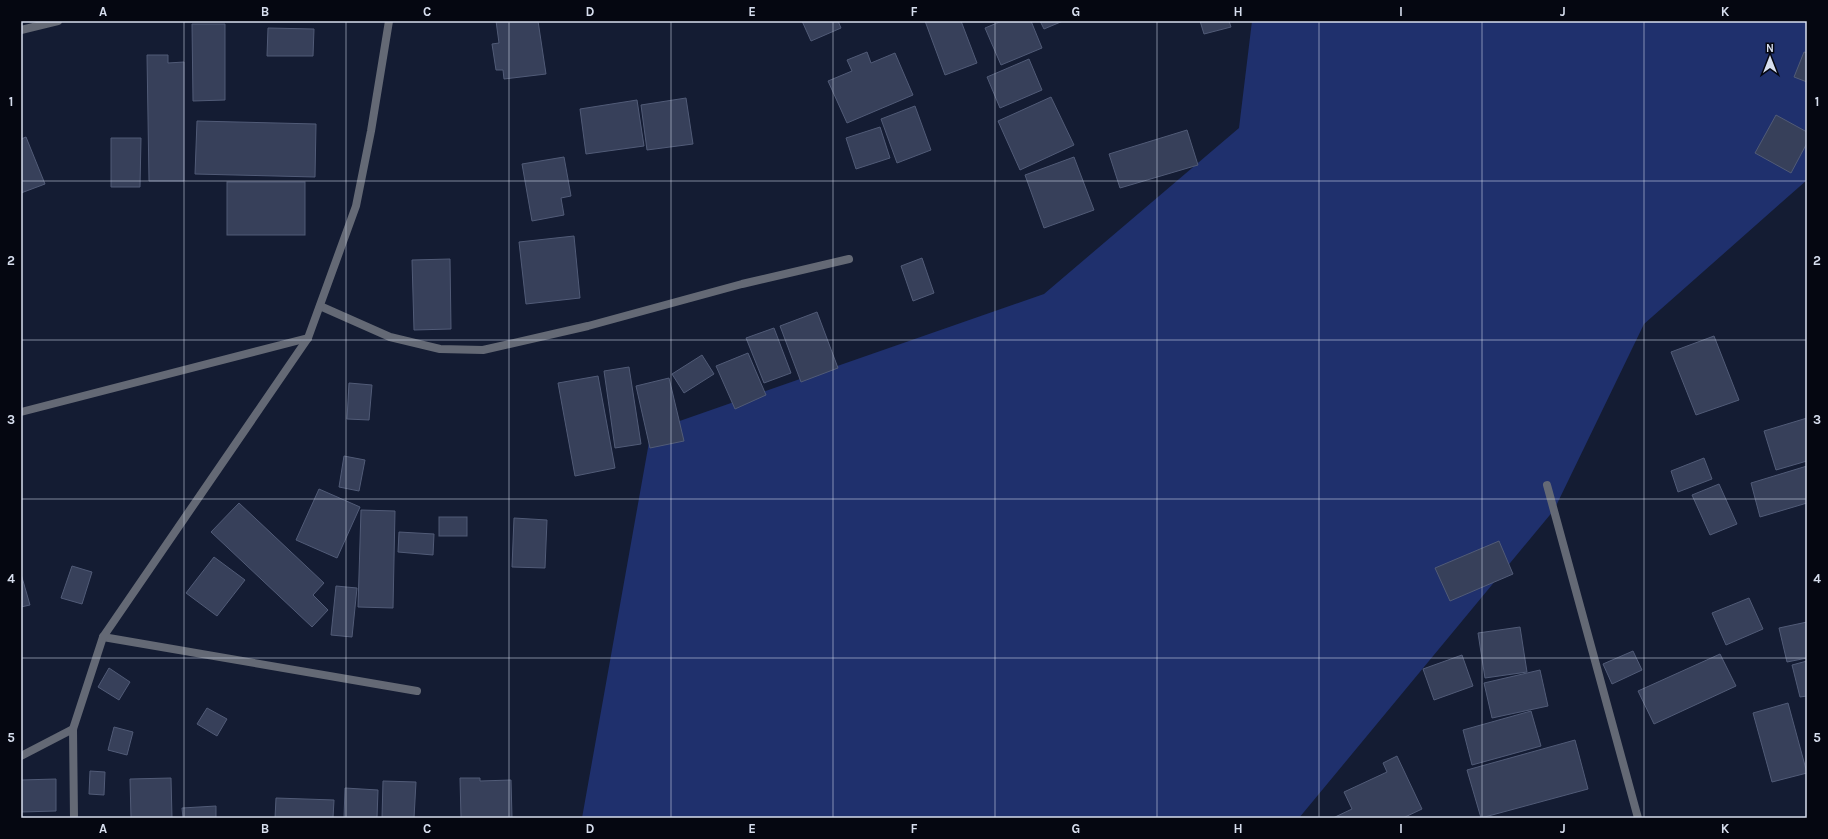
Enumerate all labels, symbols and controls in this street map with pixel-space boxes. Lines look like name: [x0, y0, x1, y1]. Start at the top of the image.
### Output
text: A: [99, 4, 107, 19]
text: B: [261, 4, 269, 19]
text: C: [423, 4, 431, 19]
text: D: [586, 4, 595, 19]
text: E: [748, 4, 756, 19]
text: F: [910, 4, 918, 19]
text: G: [1072, 4, 1080, 19]
text: H: [1233, 4, 1243, 19]
text: I: [1399, 4, 1403, 19]
text: J: [1560, 4, 1566, 19]
text: K: [1721, 4, 1730, 19]
north arrow: [1750, 38, 1790, 78]
text: N: [1766, 42, 1774, 55]
text: 1: [9, 94, 13, 109]
text: 1: [1815, 94, 1819, 109]
text: 2: [7, 253, 15, 268]
text: 2: [1813, 253, 1821, 268]
text: 3: [7, 412, 15, 427]
text: 3: [1813, 412, 1821, 427]
text: 4: [7, 571, 15, 586]
text: 4: [1813, 571, 1821, 586]
text: 5: [7, 730, 15, 745]
text: 5: [1813, 730, 1821, 745]
text: A: [99, 821, 107, 836]
text: B: [261, 821, 269, 836]
text: C: [423, 821, 431, 836]
text: D: [586, 821, 595, 836]
text: E: [748, 821, 756, 836]
text: F: [910, 821, 918, 836]
text: G: [1072, 821, 1080, 836]
text: H: [1233, 821, 1243, 836]
text: I: [1399, 821, 1403, 836]
text: J: [1560, 821, 1566, 836]
text: K: [1721, 821, 1730, 836]

